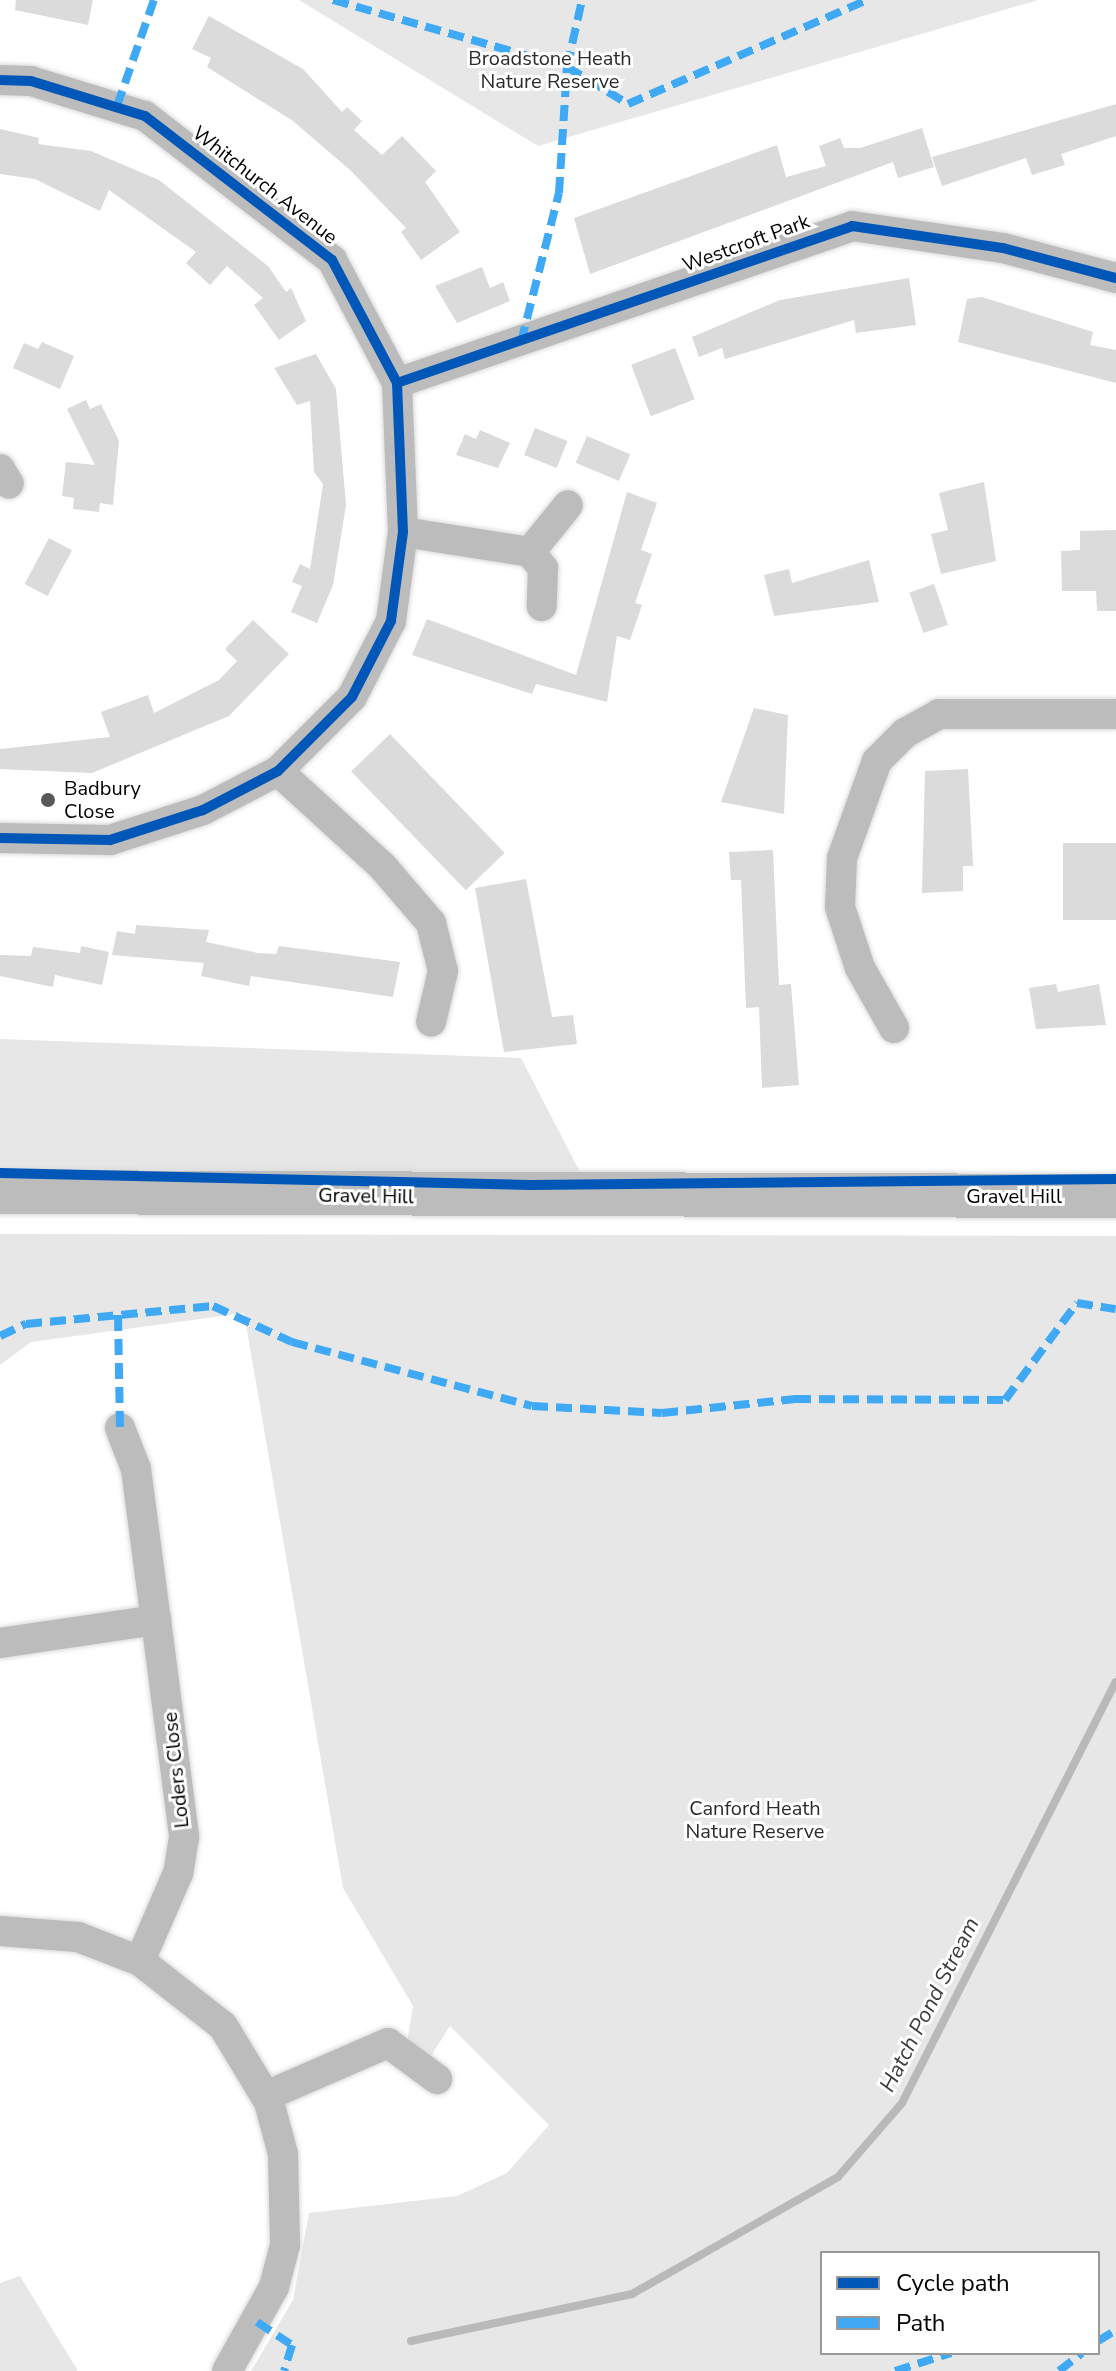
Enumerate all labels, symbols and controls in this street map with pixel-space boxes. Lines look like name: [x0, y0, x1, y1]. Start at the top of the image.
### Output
park label: Broadstone Heath Nature Reserve: [468, 47, 632, 94]
street label: Whitchurch Avenue: [188, 121, 342, 249]
street label: Westcroft Park: [679, 209, 813, 277]
place label: Badbury Close: [64, 776, 141, 823]
marker: Badbury Close: [39, 791, 57, 809]
street label: Gravel Hill: [318, 1183, 414, 1209]
street label: Gravel Hill: [966, 1184, 1062, 1208]
street label: Loders Close: [158, 1711, 194, 1829]
park label: Canford Heath Nature Reserve: [685, 1797, 825, 1844]
water label: Hatch Pond Stream: [875, 1913, 985, 2097]
legend: [820, 2251, 1100, 2355]
text: Cycle path: [896, 2267, 1010, 2299]
text: Path: [896, 2307, 945, 2339]

